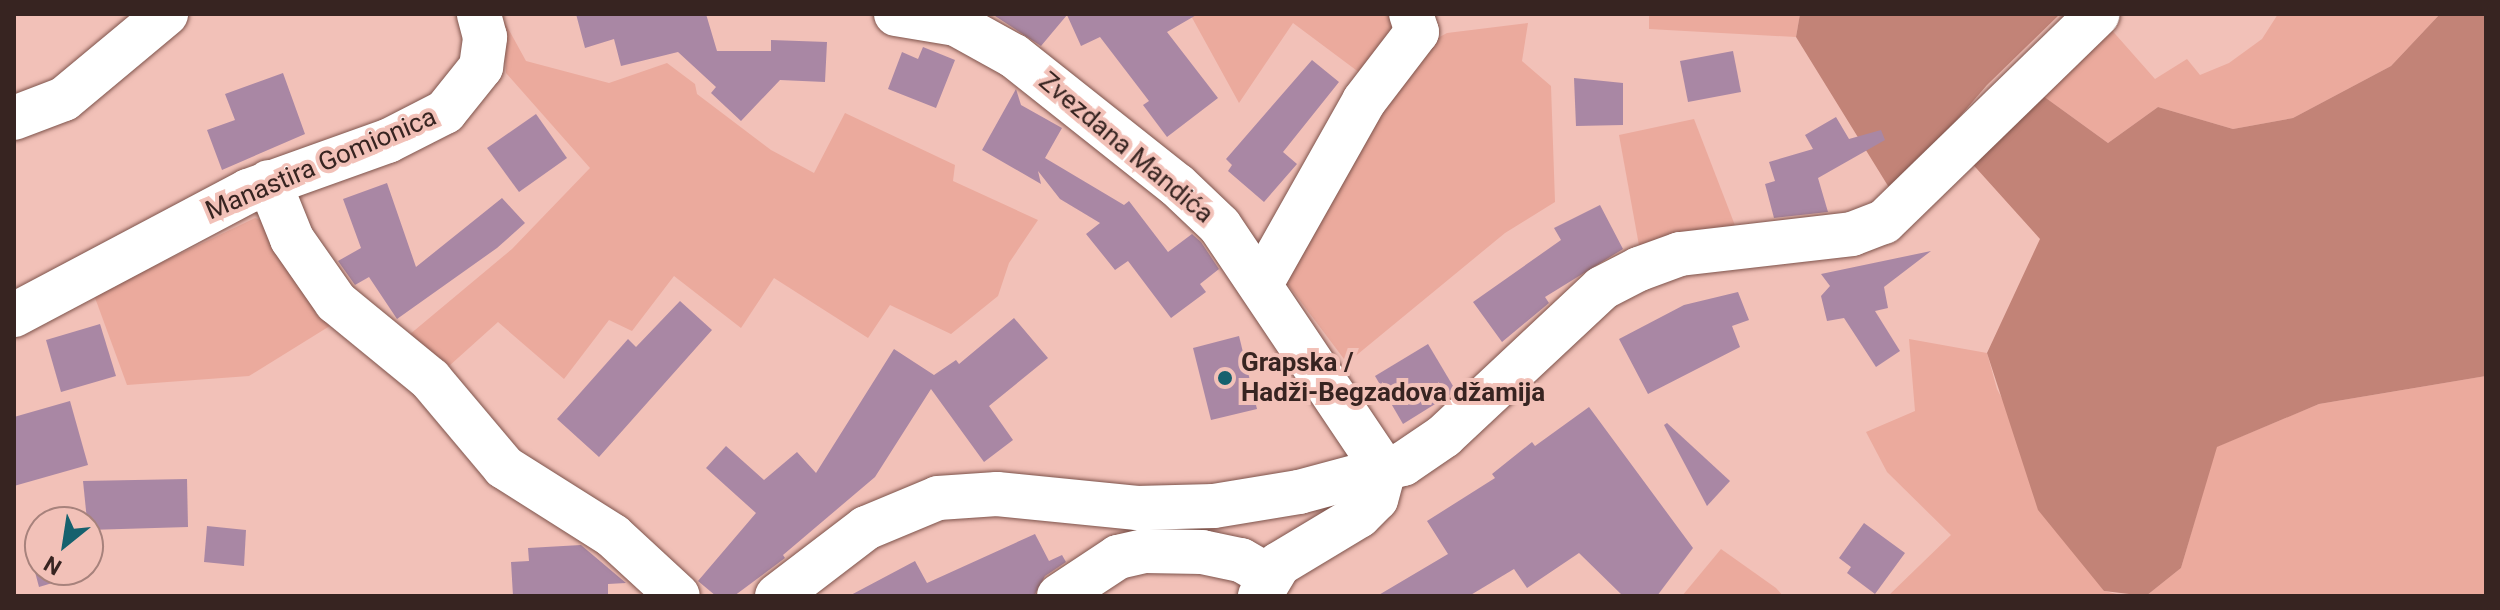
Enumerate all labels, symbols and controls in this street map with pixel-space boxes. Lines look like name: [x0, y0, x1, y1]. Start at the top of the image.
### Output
street label: Zvezdana Mandića: [1033, 66, 1219, 230]
street label: Manastira Gomionica: [201, 101, 441, 227]
place label: Grapska / Hadži-Begzadova džamija: [1241, 347, 1545, 408]
marker: Grapska / Hadži-Begzadova džamija: [1216, 369, 1234, 387]
north arrow: [24, 506, 104, 586]
text: N: [40, 551, 66, 580]

